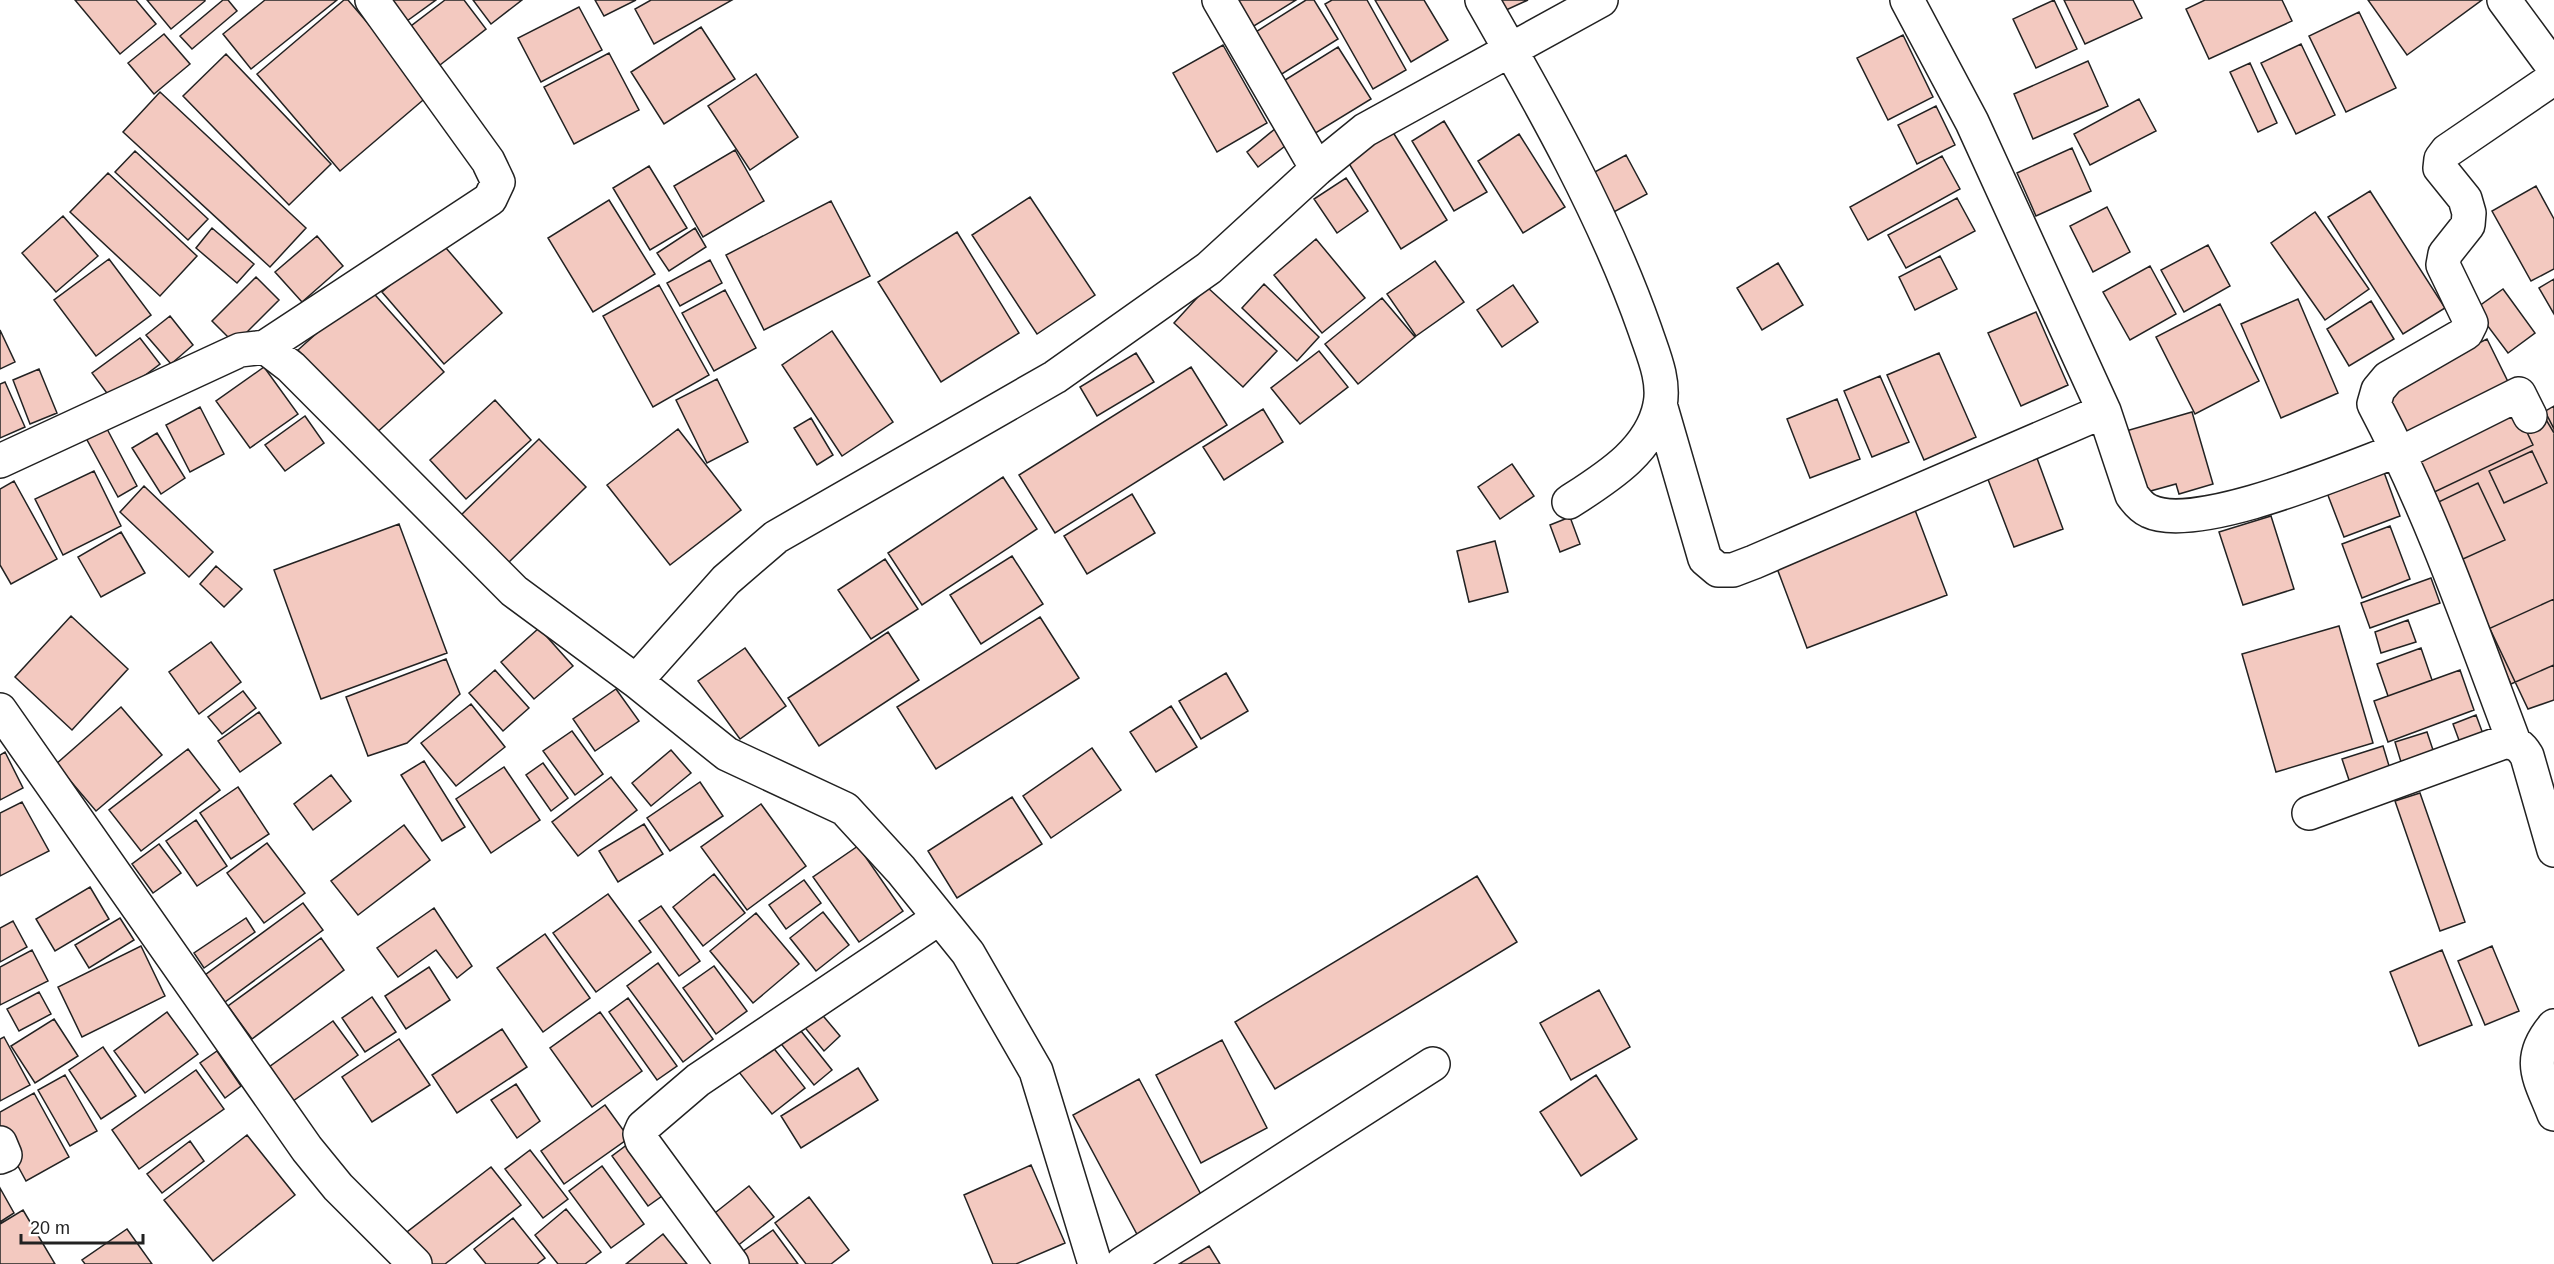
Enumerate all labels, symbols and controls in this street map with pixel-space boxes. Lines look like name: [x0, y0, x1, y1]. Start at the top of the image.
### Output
scale bar: [21, 1207, 142, 1245]
text: 20 m: [30, 1218, 70, 1238]

